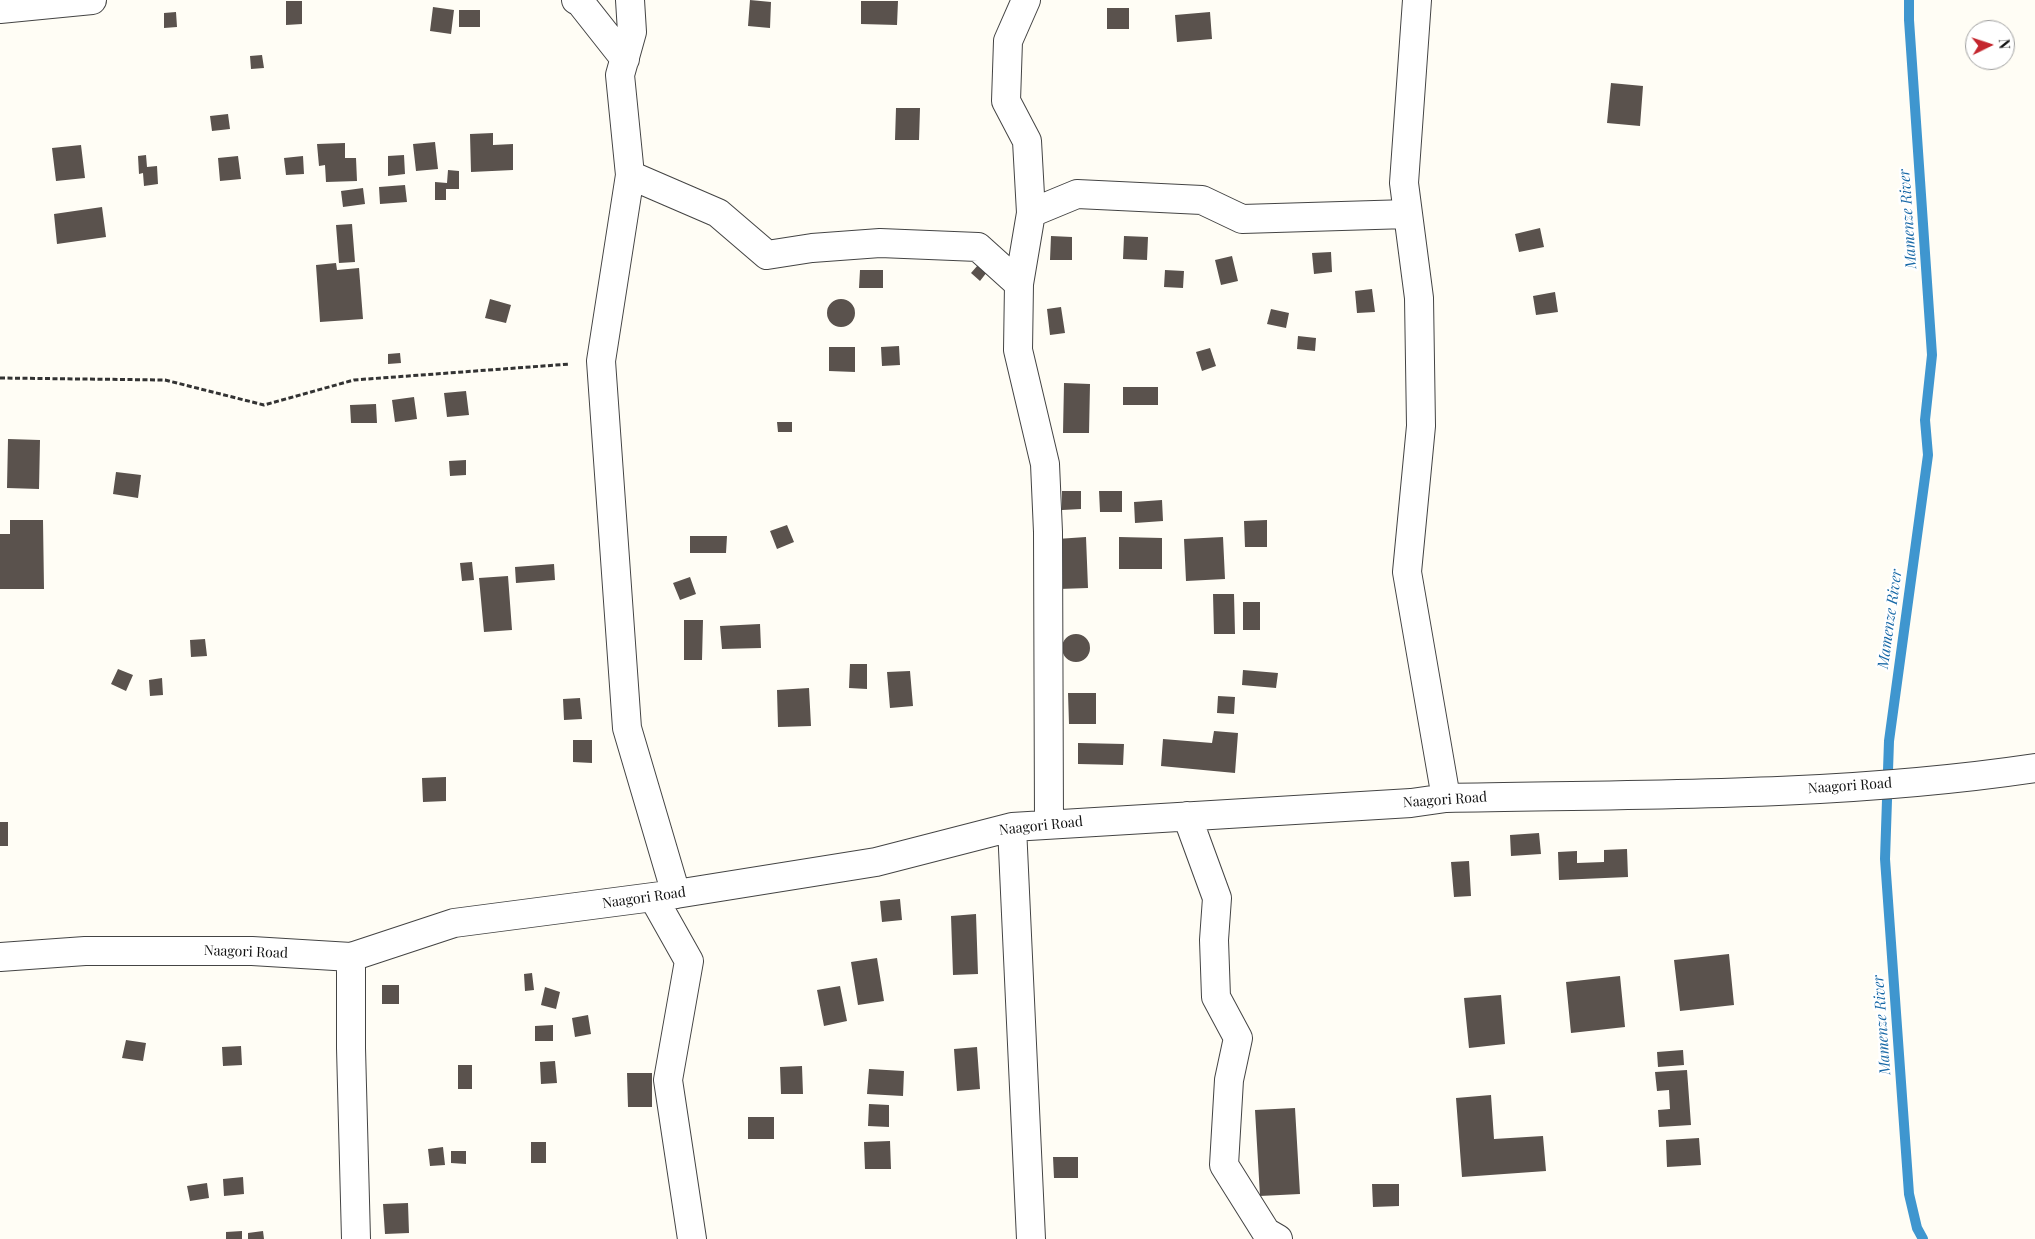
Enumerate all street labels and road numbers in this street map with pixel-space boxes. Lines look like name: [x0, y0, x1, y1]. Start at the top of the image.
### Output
street label: Naagori Road: [1807, 775, 1893, 797]
street label: Naagori Road: [1402, 789, 1488, 811]
street label: Naagori Road: [998, 813, 1084, 839]
street label: Naagori Road: [601, 884, 687, 912]
street label: Naagori Road: [204, 942, 288, 962]

